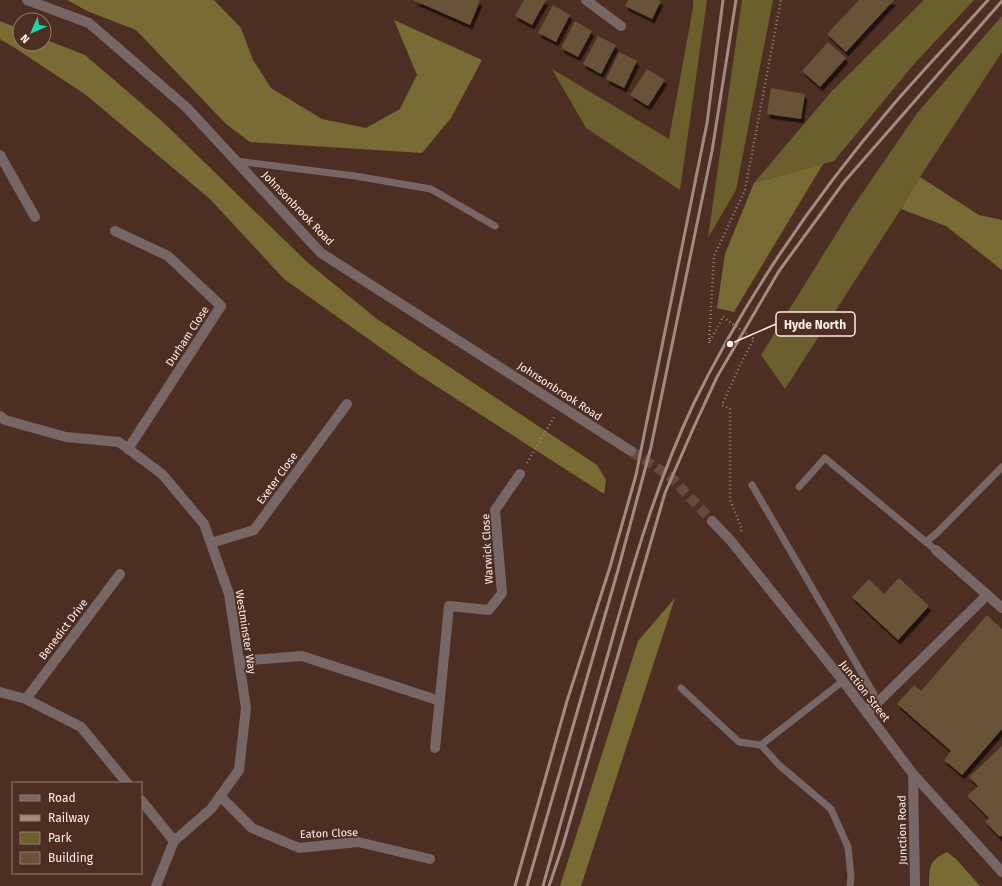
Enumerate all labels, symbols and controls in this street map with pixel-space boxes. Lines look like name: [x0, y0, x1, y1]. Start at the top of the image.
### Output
north arrow: [12, 12, 52, 52]
text: N: [18, 32, 32, 46]
street label: Johnsonbrook Road: [259, 169, 336, 248]
street label: Durham Close: [163, 304, 212, 369]
callout: Hyde North: [776, 312, 855, 336]
text: Hyde North: [784, 318, 846, 332]
street label: Johnsonbrook Road: [515, 359, 604, 424]
street label: Exeter Close: [254, 450, 301, 507]
street label: Warwick Close: [479, 513, 496, 585]
street label: Westminster Way: [232, 589, 259, 676]
street label: Benedict Drive: [36, 596, 90, 662]
street label: Junction Street: [837, 658, 893, 725]
legend: [12, 782, 142, 874]
text: Road: [48, 791, 76, 805]
street label: Junction Road: [895, 795, 910, 865]
text: Railway: [48, 811, 89, 825]
street label: Eaton Close: [300, 826, 358, 841]
text: Park: [48, 831, 72, 845]
text: Building: [48, 851, 94, 865]

